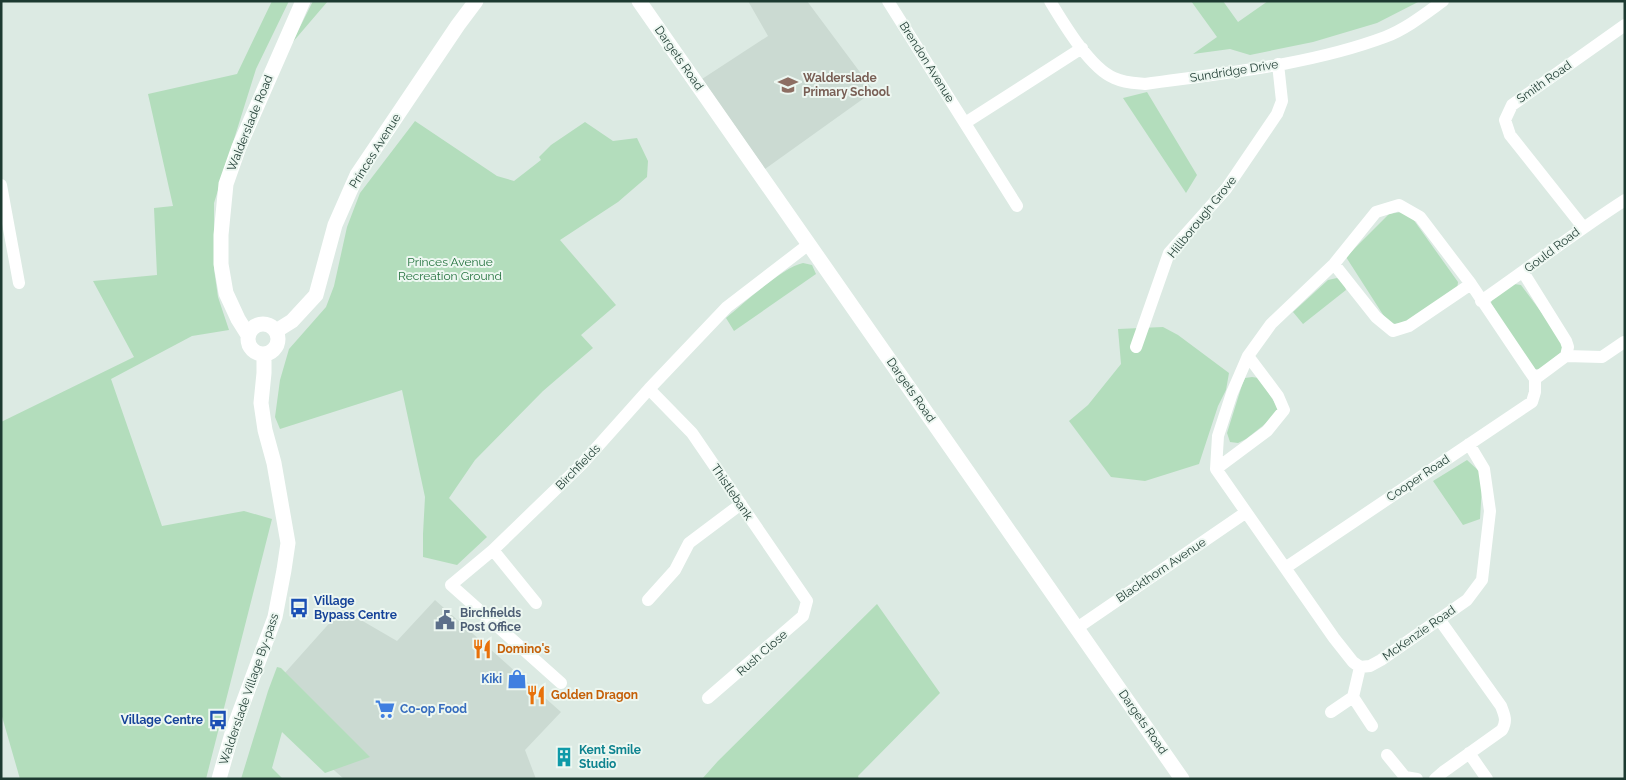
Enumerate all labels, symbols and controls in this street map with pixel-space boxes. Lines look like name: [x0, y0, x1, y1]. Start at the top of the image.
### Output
street label: Brendon Avenue: [897, 19, 957, 105]
street label: Dargets Road: [652, 23, 706, 93]
street label: Sundridge Drive: [1189, 57, 1279, 85]
street label: Smith Road: [1514, 58, 1574, 106]
place label: Walderslade Primary School: [803, 71, 890, 99]
street label: Walderslade Road: [224, 73, 276, 173]
school or university icon: Walderslade Primary School: [777, 74, 799, 96]
street label: Princes Avenue: [346, 111, 404, 191]
street label: Hillborough Grove: [1165, 173, 1239, 261]
street label: Gould Road: [1522, 225, 1582, 275]
park label: Princes Avenue Recreation Ground: [398, 255, 502, 283]
street label: Dargets Road: [884, 355, 938, 425]
street label: Birchfields: [553, 441, 603, 493]
street label: Cooper Road: [1384, 452, 1452, 504]
street label: Thistlebank: [708, 461, 756, 523]
street label: Blackthorn Avenue: [1114, 535, 1208, 605]
place label: Village Bypass Centre: [314, 594, 397, 622]
bus stop icon: Village Bypass Centre: [288, 597, 310, 619]
street label: McKenzie Road: [1380, 603, 1458, 663]
place label: Birchfields Post Office: [460, 606, 521, 634]
public building icon: Birchfields Post Office: [434, 609, 456, 631]
street label: Walderslade Village By-pass: [216, 611, 282, 767]
street label: Rush Close: [734, 627, 790, 679]
restaurant icon: Domino's: [471, 638, 493, 660]
place label: Domino's: [497, 642, 550, 656]
shop icon: Kiki: [506, 668, 528, 690]
place label: Kiki: [481, 672, 502, 686]
restaurant icon: Golden Dragon: [525, 684, 547, 706]
street label: Dargets Road: [1116, 687, 1170, 757]
place label: Golden Dragon: [551, 688, 638, 702]
supermarket icon: Co-op Food: [374, 698, 396, 720]
place label: Co-op Food: [400, 702, 467, 716]
bus stop icon: Village Centre: [207, 709, 229, 731]
place label: Village Centre: [121, 713, 203, 727]
place label: Kent Smile Studio: [579, 743, 641, 771]
building icon: Kent Smile Studio: [553, 746, 575, 768]

